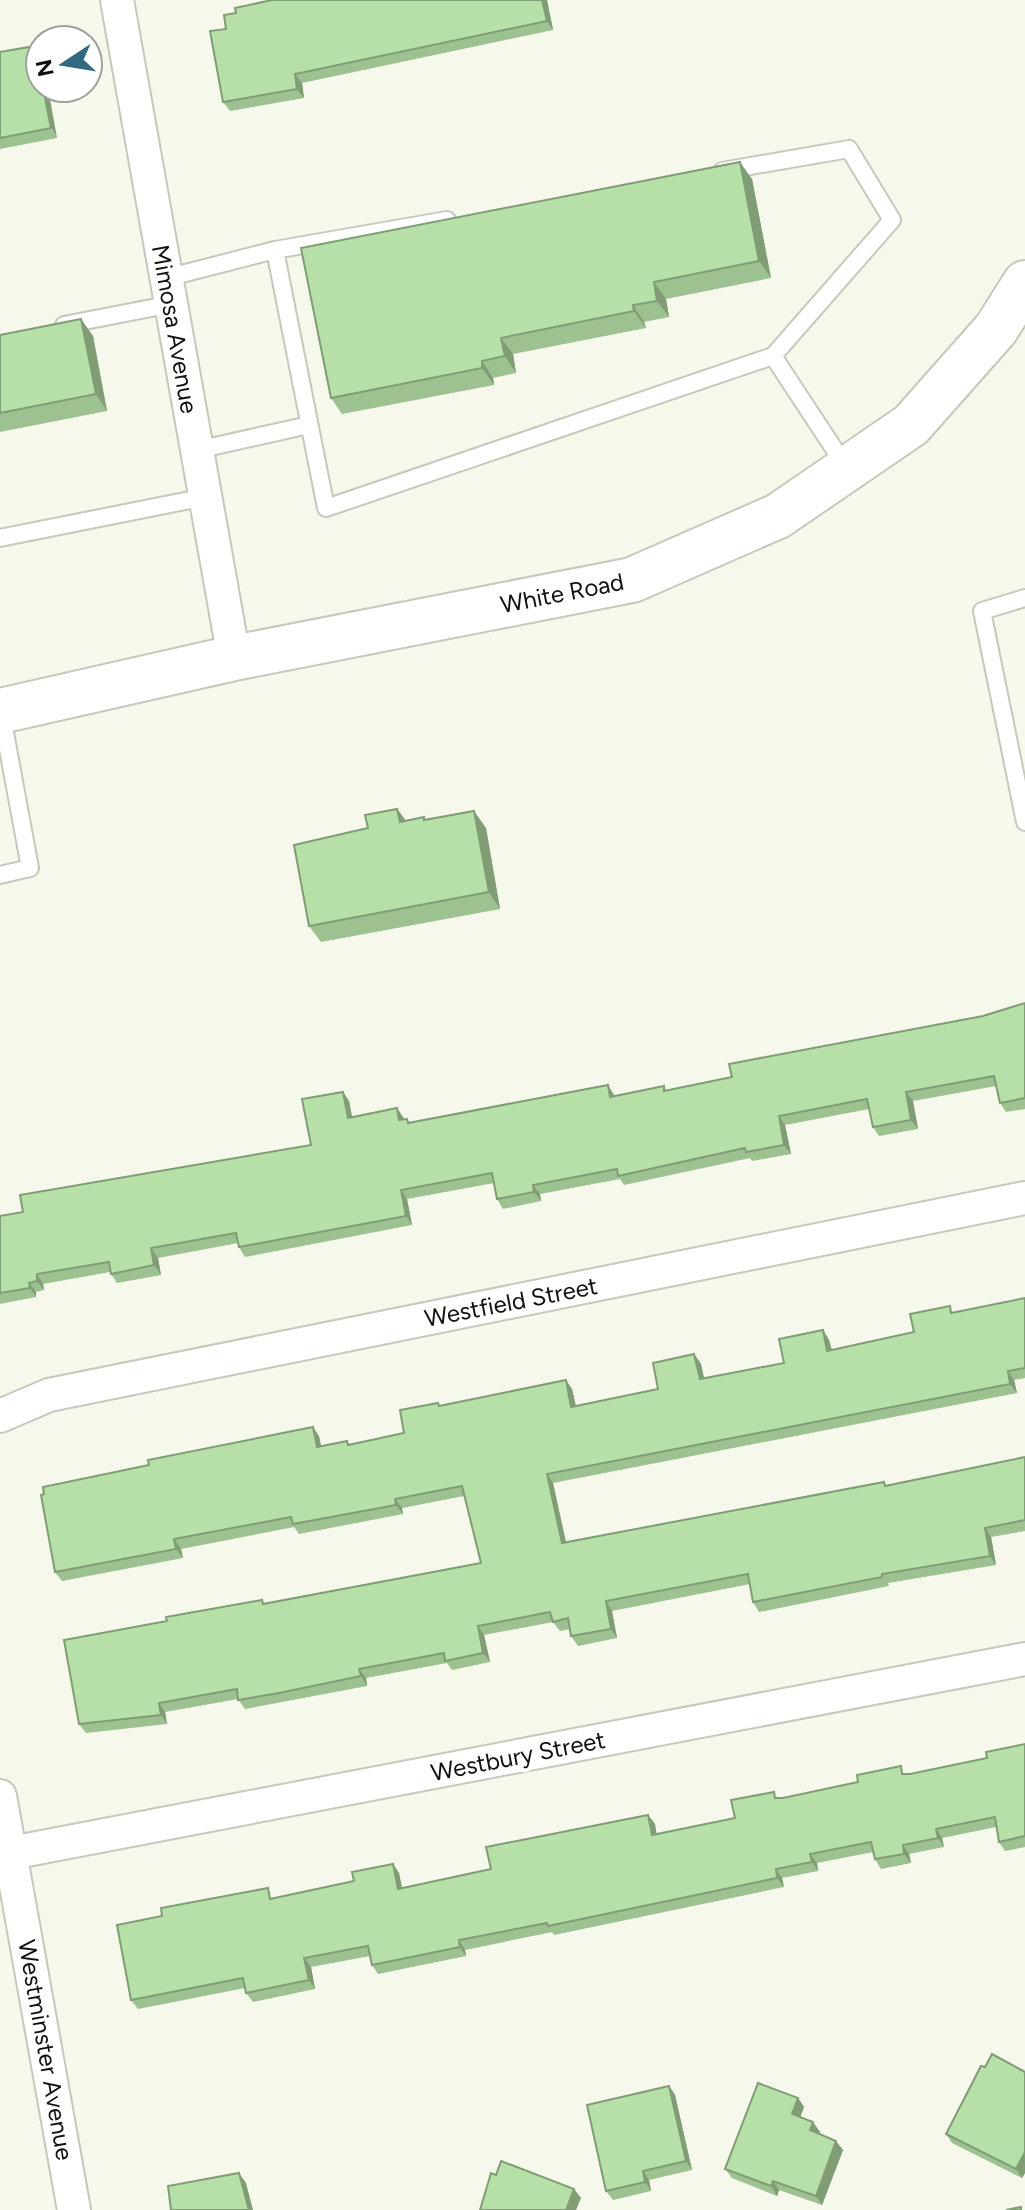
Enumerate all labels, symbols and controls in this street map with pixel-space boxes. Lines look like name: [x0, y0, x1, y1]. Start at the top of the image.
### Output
north arrow: [24, 24, 104, 104]
text: N: [30, 57, 60, 79]
street label: Mimosa Avenue: [146, 242, 204, 416]
street label: White Road: [498, 567, 626, 619]
street label: Westfield Street: [422, 1271, 600, 1333]
street label: Westbury Street: [428, 1725, 608, 1787]
street label: Westminster Avenue: [12, 1938, 80, 2162]

